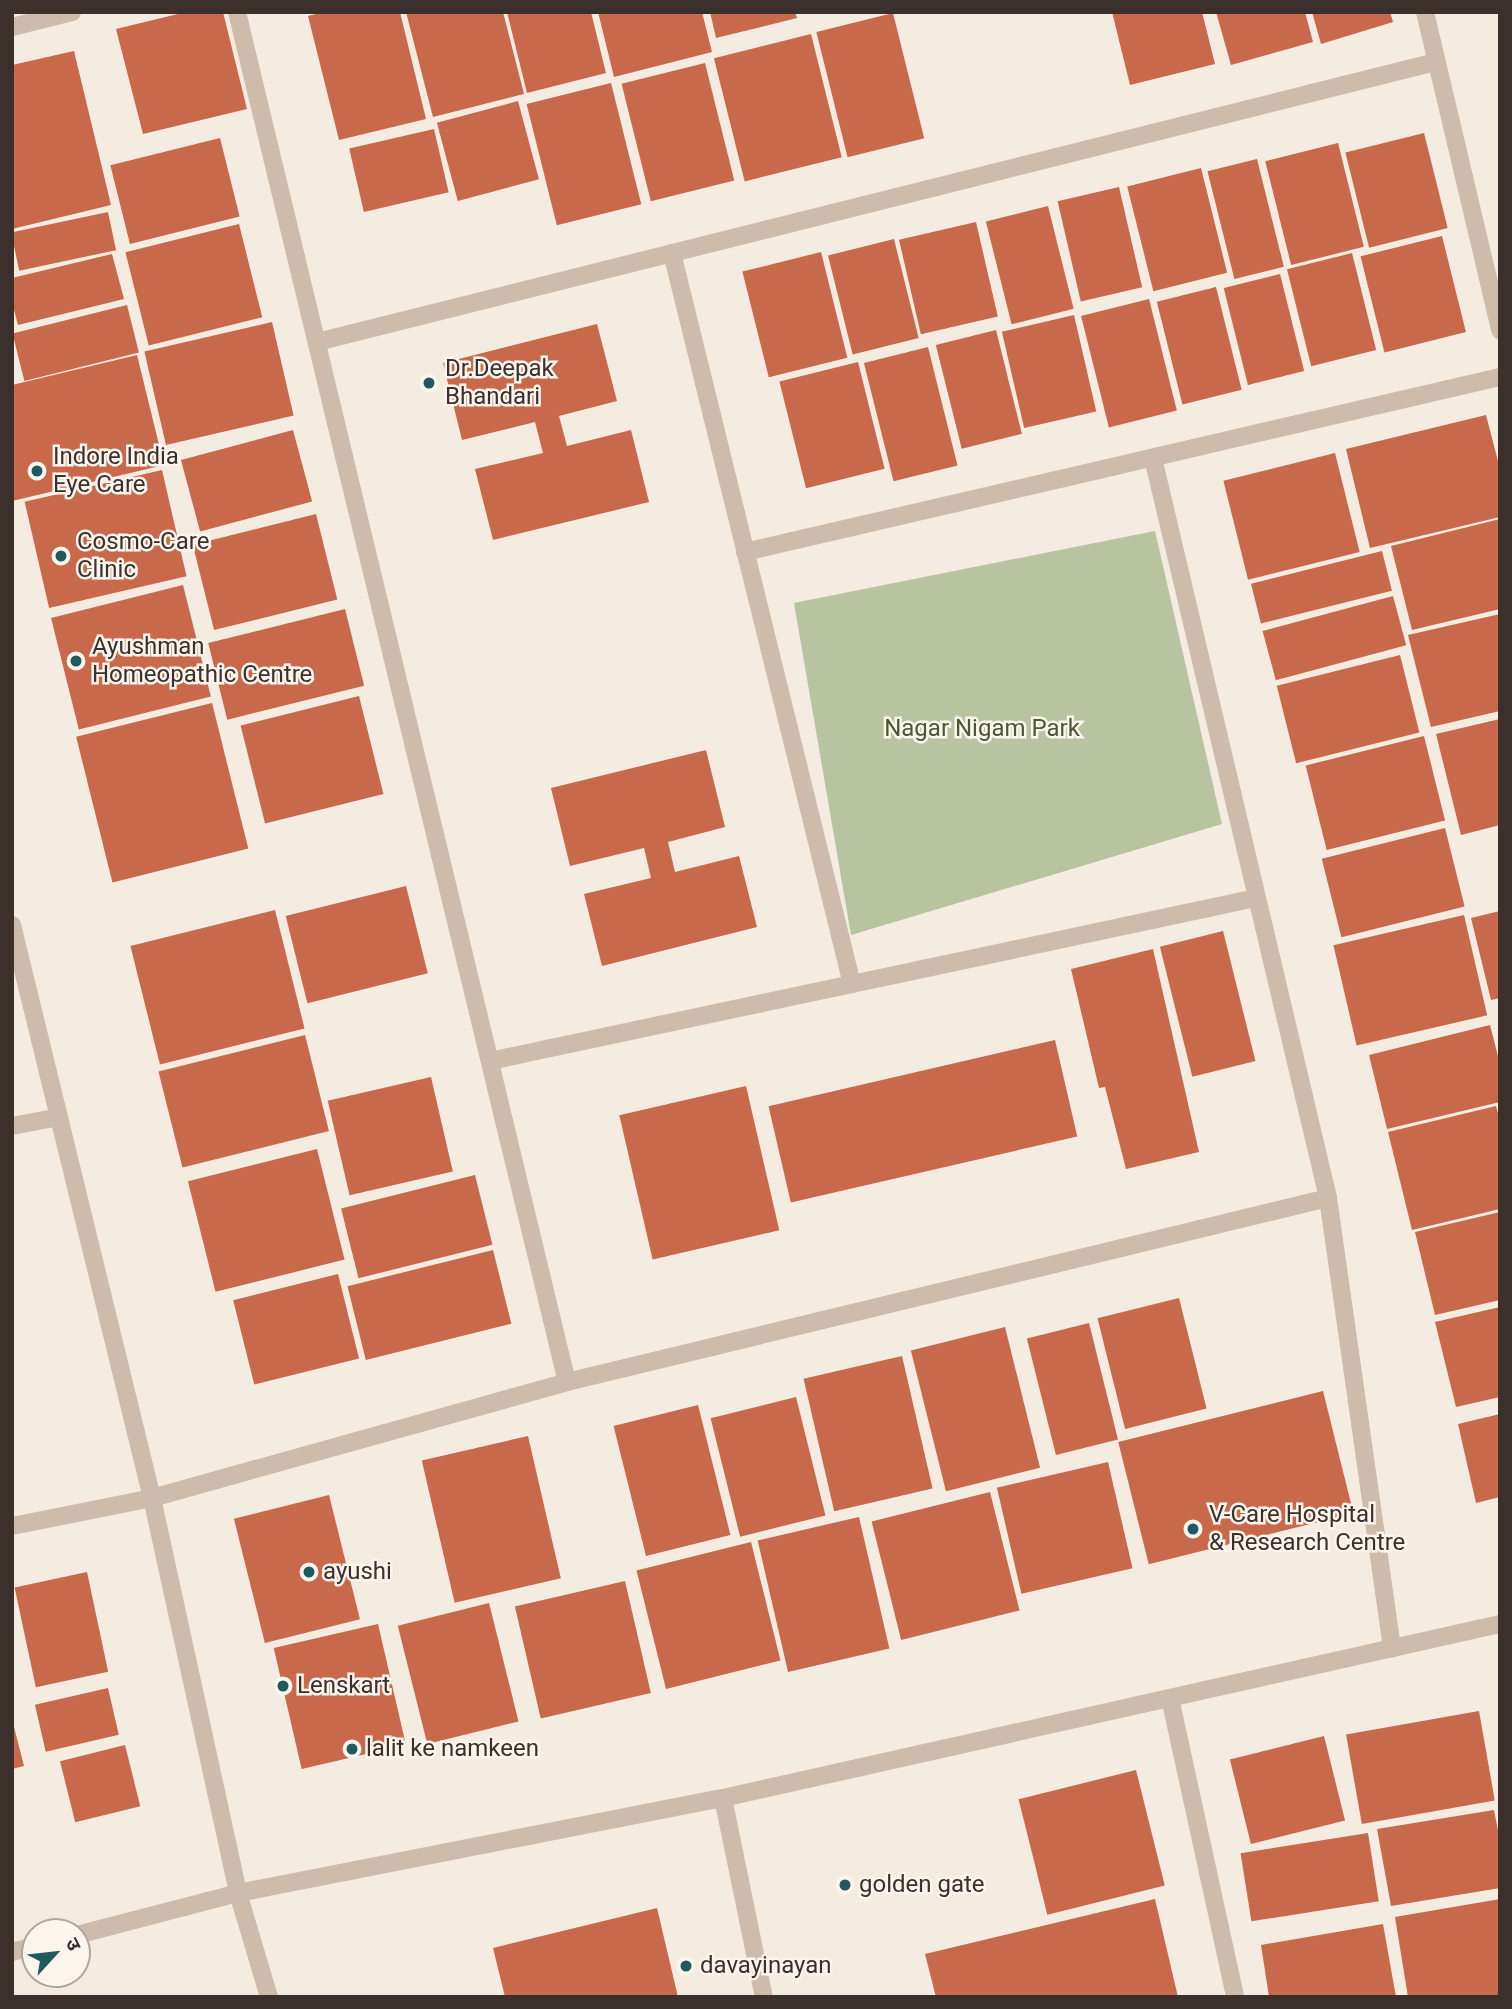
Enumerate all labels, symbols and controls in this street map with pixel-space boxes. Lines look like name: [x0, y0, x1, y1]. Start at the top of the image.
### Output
place label: Dr.Deepak Bhandari: [445, 355, 554, 411]
marker: Dr.Deepak Bhandari: [419, 373, 439, 393]
place label: Indore India Eye Care: [53, 443, 179, 499]
marker: Indore India Eye Care: [27, 461, 47, 481]
place label: Cosmo-Care Clinic: [77, 528, 209, 584]
marker: Cosmo-Care Clinic: [51, 546, 71, 566]
place label: Ayushman Homeopathic Centre: [92, 633, 312, 689]
marker: Ayushman Homeopathic Centre: [66, 651, 86, 671]
park label: Nagar Nigam Park: [884, 715, 1080, 743]
place label: V-Care Hospital & Research Centre: [1209, 1501, 1405, 1557]
marker: V-Care Hospital & Research Centre: [1183, 1519, 1203, 1539]
place label: ayushi: [323, 1558, 392, 1586]
marker: ayushi: [301, 1564, 317, 1580]
place label: Lenskart: [297, 1672, 390, 1700]
marker: Lenskart: [275, 1678, 291, 1694]
place label: lalit ke namkeen: [366, 1735, 539, 1763]
marker: lalit ke namkeen: [344, 1741, 360, 1757]
place label: golden gate: [859, 1871, 985, 1899]
marker: golden gate: [837, 1877, 853, 1893]
north arrow: [21, 1918, 91, 1988]
text: उ: [61, 1934, 86, 1954]
place label: davayinayan: [700, 1952, 832, 1980]
marker: davayinayan: [678, 1958, 694, 1974]

